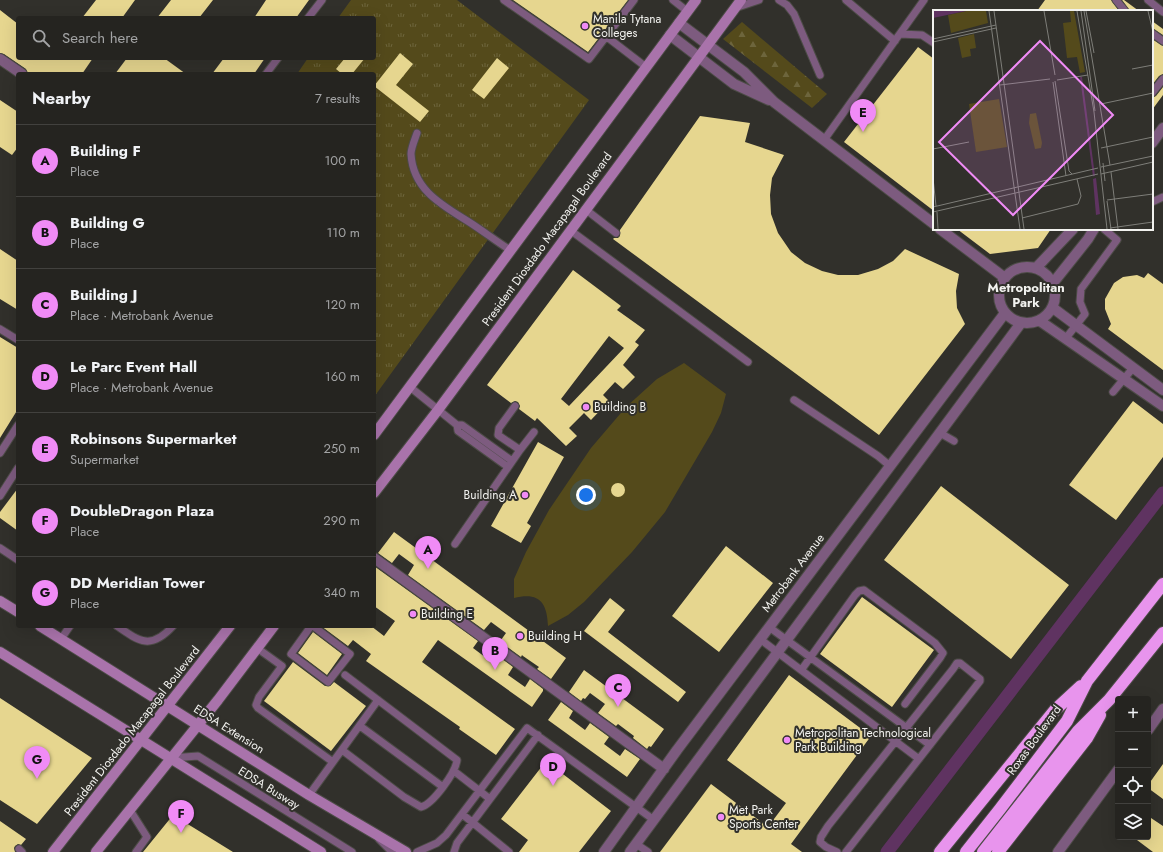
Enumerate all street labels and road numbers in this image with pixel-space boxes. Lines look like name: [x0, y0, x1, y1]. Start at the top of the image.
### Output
street label: President Diosdado Macapagal Boulevard: [478, 148, 616, 330]
street label: Metrobank Avenue: [757, 530, 829, 616]
street label: President Diosdado Macapagal Boulevard: [60, 642, 204, 820]
street label: EDSA Extension: [190, 700, 268, 758]
street label: Roxas Boulevard: [1002, 701, 1066, 779]
street label: EDSA Busway: [235, 762, 304, 815]

